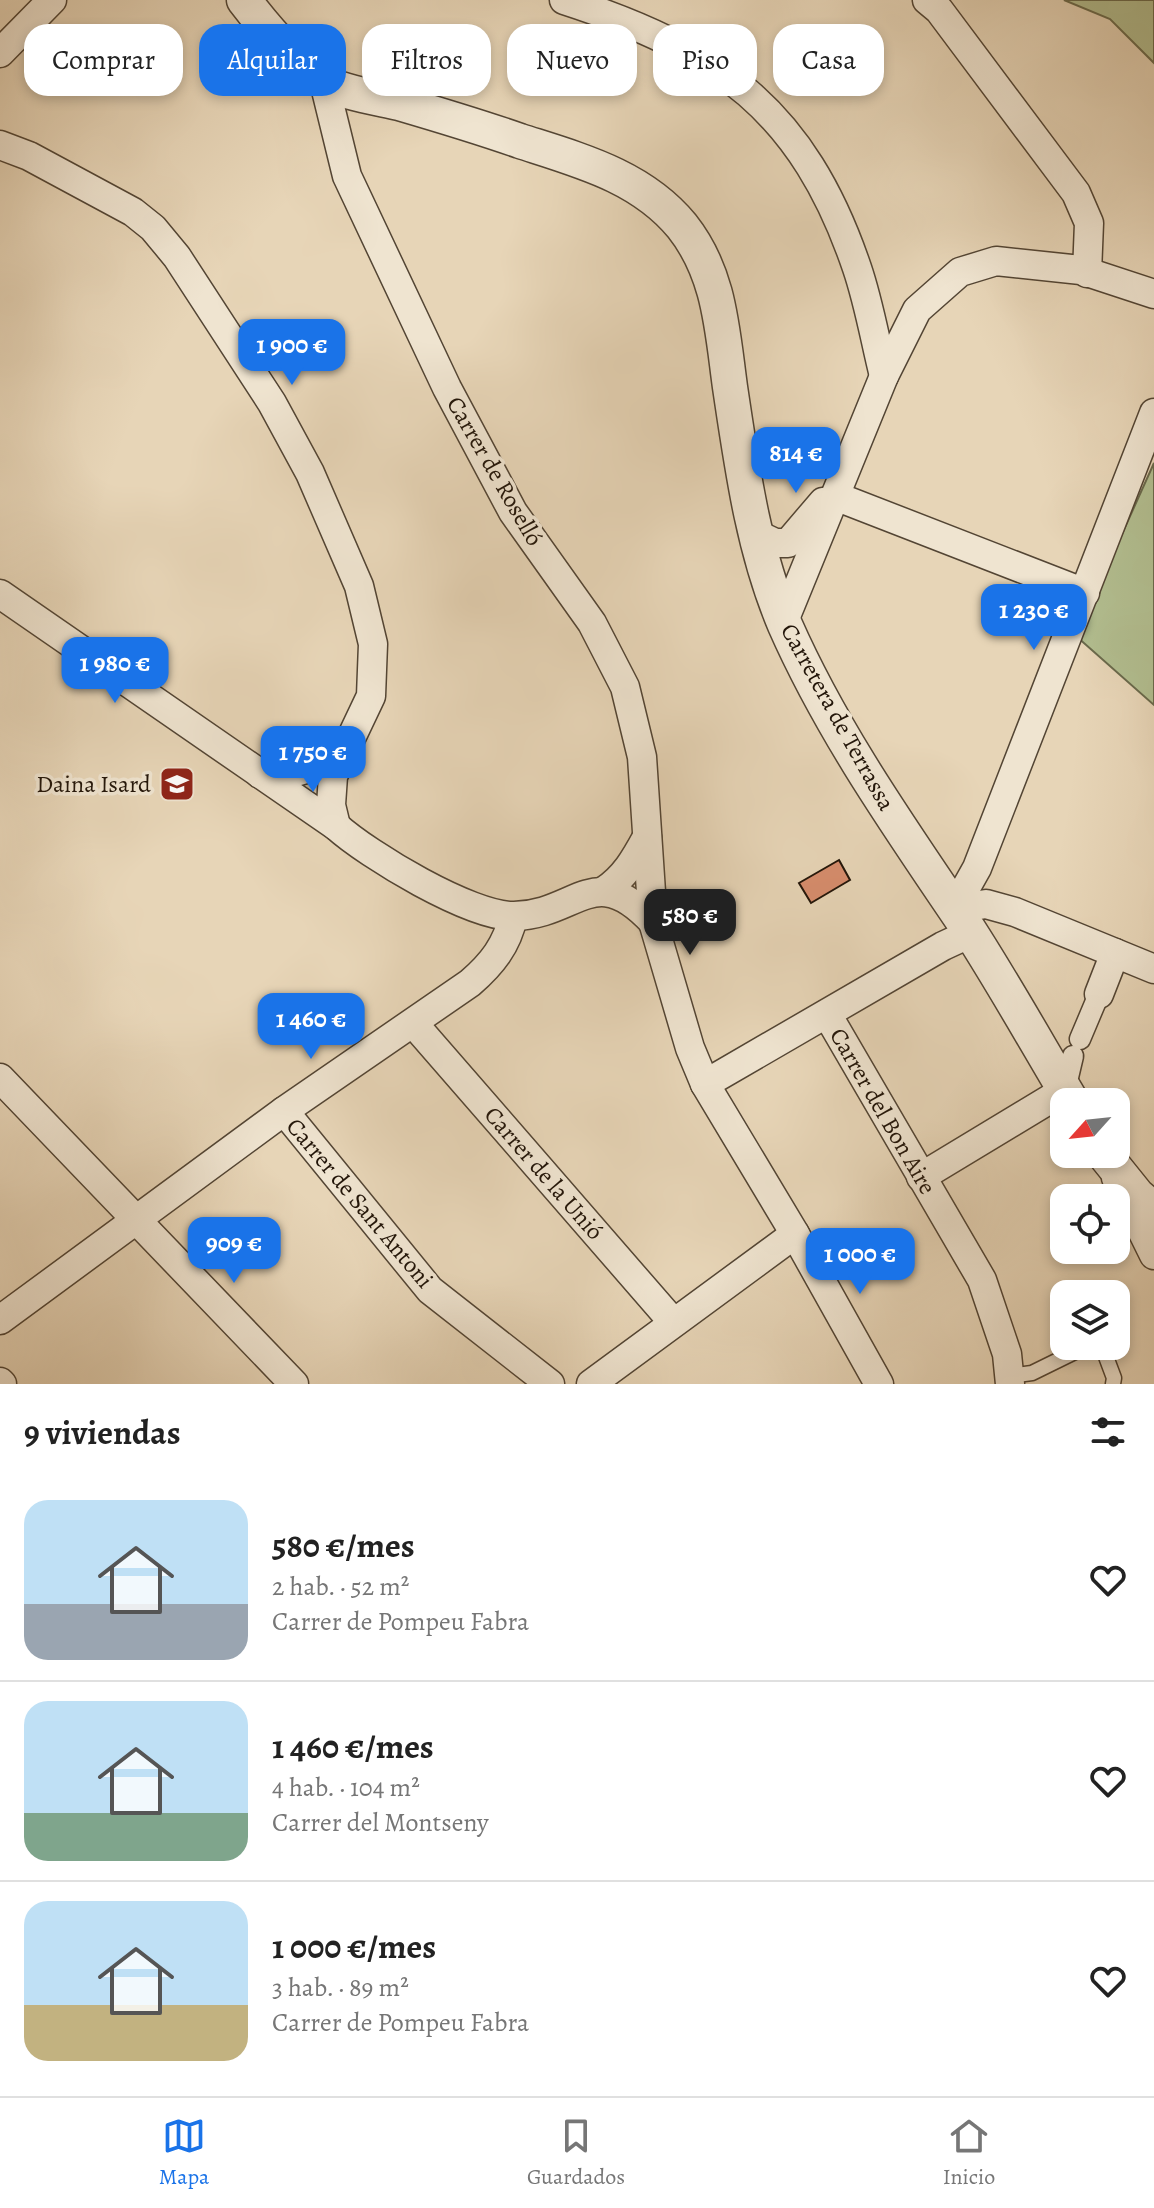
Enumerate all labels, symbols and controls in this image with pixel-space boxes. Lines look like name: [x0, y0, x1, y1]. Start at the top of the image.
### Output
chip: Comprar: [24, 24, 183, 96]
chip: Alquilar: [199, 24, 346, 96]
chip: Filtros: [362, 24, 491, 96]
chip: Nuevo: [507, 24, 637, 96]
chip: Piso: [653, 24, 757, 96]
chip: Casa: [773, 24, 884, 96]
pin: 1 900 €: [218, 319, 366, 387]
text: 1 900 €: [256, 327, 328, 362]
street label: Carrer de Roselló: [439, 391, 551, 552]
pin: 814 €: [740, 427, 852, 495]
text: 814 €: [769, 435, 823, 470]
pin: 1 230 €: [960, 584, 1108, 652]
text: 1 230 €: [999, 592, 1069, 627]
street label: Carretera de Terrassa: [773, 618, 903, 817]
pin: 1 980 €: [41, 637, 189, 705]
text: 1 980 €: [80, 645, 150, 680]
pin: 1 750 €: [239, 726, 387, 794]
text: 1 750 €: [279, 734, 347, 769]
school or university icon: Daina Isard: [158, 765, 196, 803]
place label: Daina Isard: [36, 768, 151, 800]
pin: 580 €: [634, 889, 746, 957]
text: 580 €: [662, 897, 718, 932]
pin: 1 460 €: [237, 993, 385, 1061]
text: 1 460 €: [276, 1001, 346, 1036]
street label: Carrer del Bon Aire: [822, 1022, 944, 1200]
north arrow: [1050, 1088, 1130, 1168]
map controls: [1050, 1088, 1130, 1360]
street label: Carrer de la Unió: [477, 1099, 611, 1247]
street label: Carrer de Sant Antoni: [279, 1111, 441, 1295]
button: locate: [1050, 1184, 1130, 1264]
pin: 909 €: [178, 1217, 290, 1285]
text: 909 €: [206, 1225, 262, 1260]
pin: 1 000 €: [786, 1228, 934, 1296]
text: 1 000 €: [824, 1236, 896, 1271]
button: layers: [1050, 1280, 1130, 1360]
text: 9 viviendas: [24, 1409, 181, 1456]
icon: filters: [1086, 1410, 1130, 1454]
text: 580 €/mes: [272, 1522, 415, 1569]
icon: home: [88, 1532, 184, 1628]
icon: heart: [1086, 1558, 1130, 1602]
text: 2 hab. · 52 m²: [272, 1569, 409, 1604]
text: Carrer de Pompeu Fabra: [272, 1604, 529, 1639]
text: 1 460 €/mes: [272, 1723, 434, 1770]
icon: home: [88, 1733, 184, 1829]
icon: heart: [1086, 1759, 1130, 1803]
text: 4 hab. · 104 m²: [272, 1770, 420, 1805]
text: Carrer del Montseny: [272, 1805, 489, 1840]
text: 1 000 €/mes: [272, 1923, 436, 1970]
icon: home: [88, 1933, 184, 2029]
icon: heart: [1086, 1959, 1130, 2003]
text: 3 hab. · 89 m²: [272, 1970, 409, 2005]
text: Carrer de Pompeu Fabra: [272, 2005, 529, 2040]
tab: Mapa: [159, 2114, 209, 2192]
tab: Guardados: [527, 2114, 625, 2192]
tab: Inicio: [943, 2114, 995, 2192]

